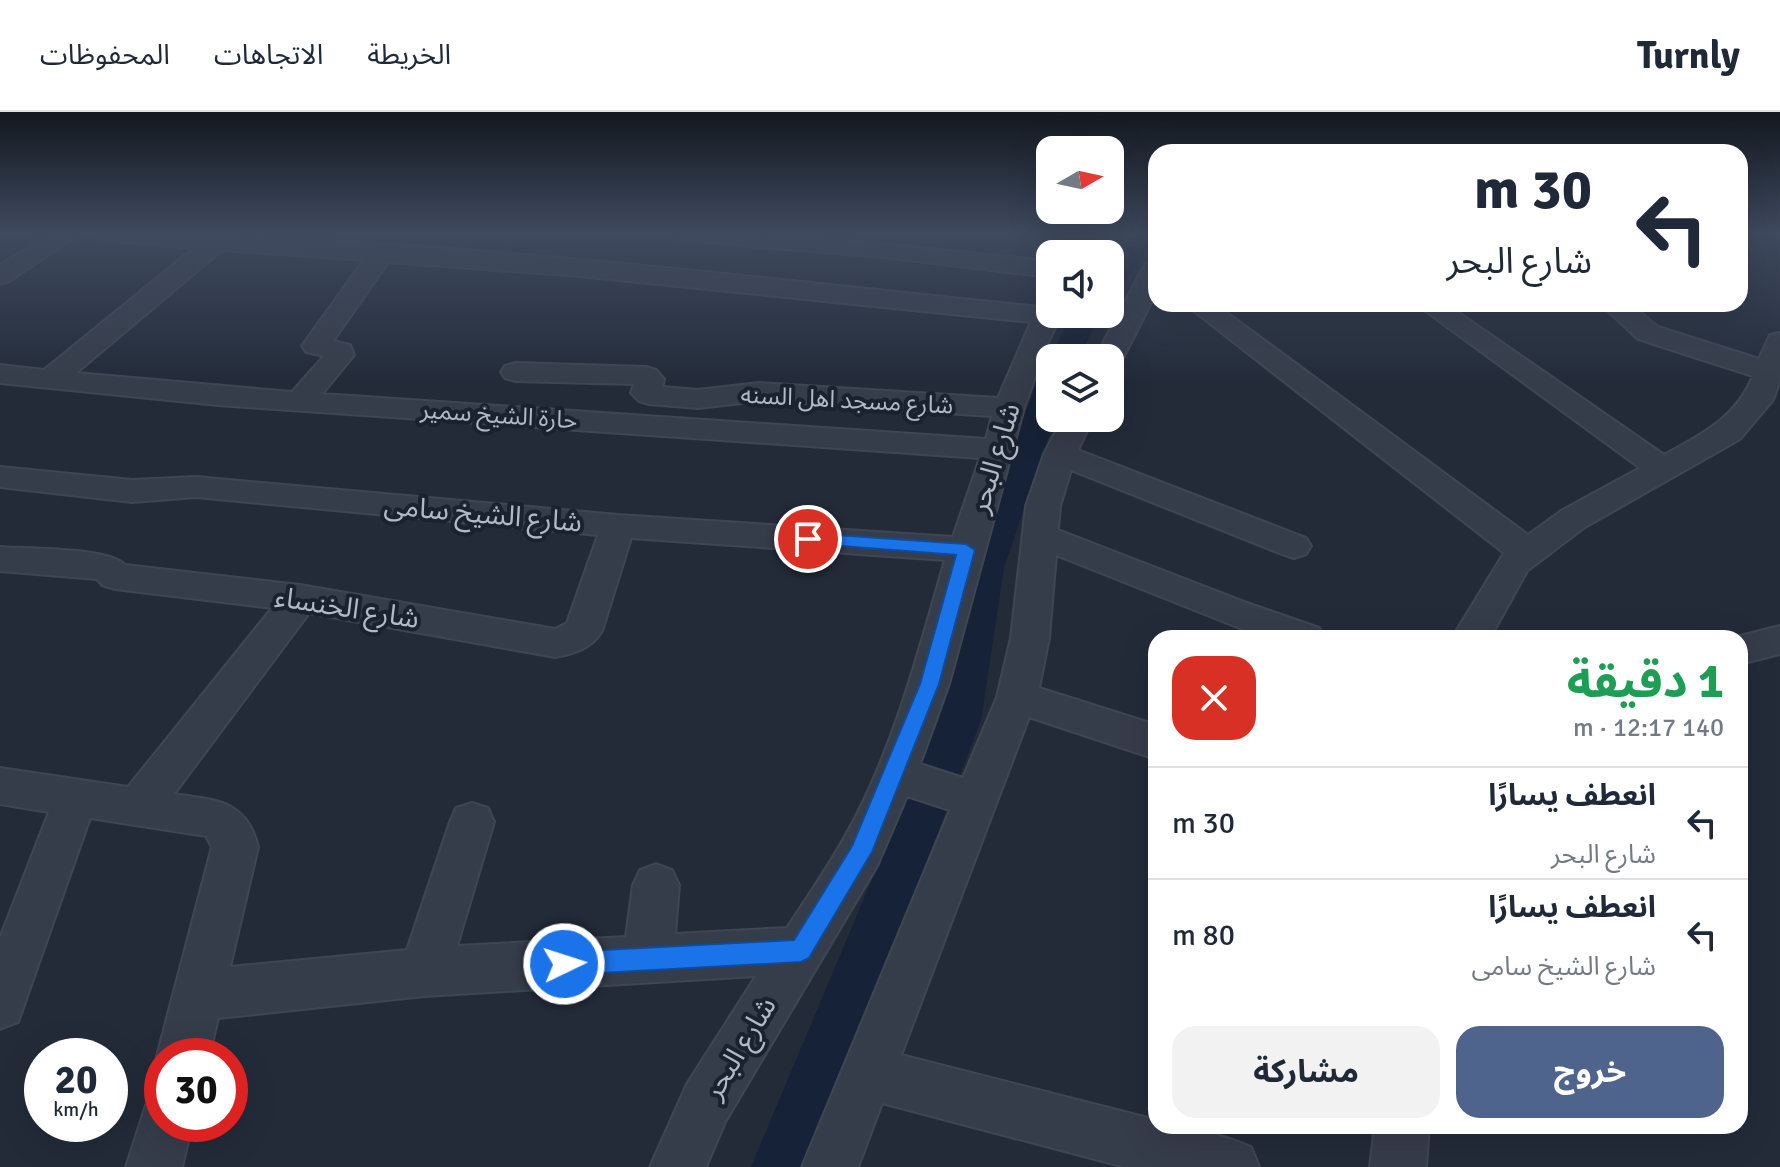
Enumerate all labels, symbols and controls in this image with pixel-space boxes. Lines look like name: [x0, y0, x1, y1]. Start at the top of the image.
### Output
text: Turnly: [1637, 32, 1740, 79]
text: المحفوظات: [40, 38, 170, 72]
text: الاتجاهات: [214, 38, 323, 72]
text: الخريطة: [367, 38, 451, 72]
north arrow: [1036, 136, 1124, 224]
map controls: [1036, 136, 1124, 432]
text: 30 m: [1474, 155, 1592, 224]
icon: left: [1620, 176, 1724, 280]
text: شارع البحر: [1446, 239, 1592, 284]
button: sound: [1036, 240, 1124, 328]
button: layers: [1036, 344, 1124, 432]
street label: شارع مسجد اهل السنه: [740, 379, 954, 423]
street label: حارة الشيخ سمير: [418, 394, 578, 437]
street label: شارع البحر: [962, 399, 1031, 519]
street label: شارع الشيخ سامى: [382, 488, 583, 543]
pin: [774, 505, 842, 573]
icon: arrive: [786, 517, 830, 561]
street label: شارع الخنساء: [272, 580, 422, 639]
text: 1 دقيقة: [1567, 652, 1724, 711]
button: close: [1172, 656, 1256, 740]
text: 140 m · 12:17: [1573, 712, 1724, 744]
text: انعطف يسارًا: [1488, 777, 1656, 814]
icon: left: [1680, 801, 1724, 845]
text: 30 m: [1172, 805, 1235, 842]
text: شارع البحر: [1551, 839, 1656, 871]
text: انعطف يسارًا: [1488, 889, 1656, 926]
icon: left: [1680, 913, 1724, 957]
text: 80 m: [1172, 917, 1235, 954]
position arrow: [522, 922, 606, 1006]
text: شارع الشيخ سامى: [1472, 951, 1656, 983]
street label: شارع البحر: [696, 991, 786, 1108]
button: مشاركة: [1172, 1026, 1440, 1118]
button: خروج: [1456, 1026, 1724, 1118]
speed limit sign: 30: [144, 1038, 248, 1142]
text: 20: [54, 1055, 98, 1105]
text: km/h: [53, 1097, 99, 1122]

